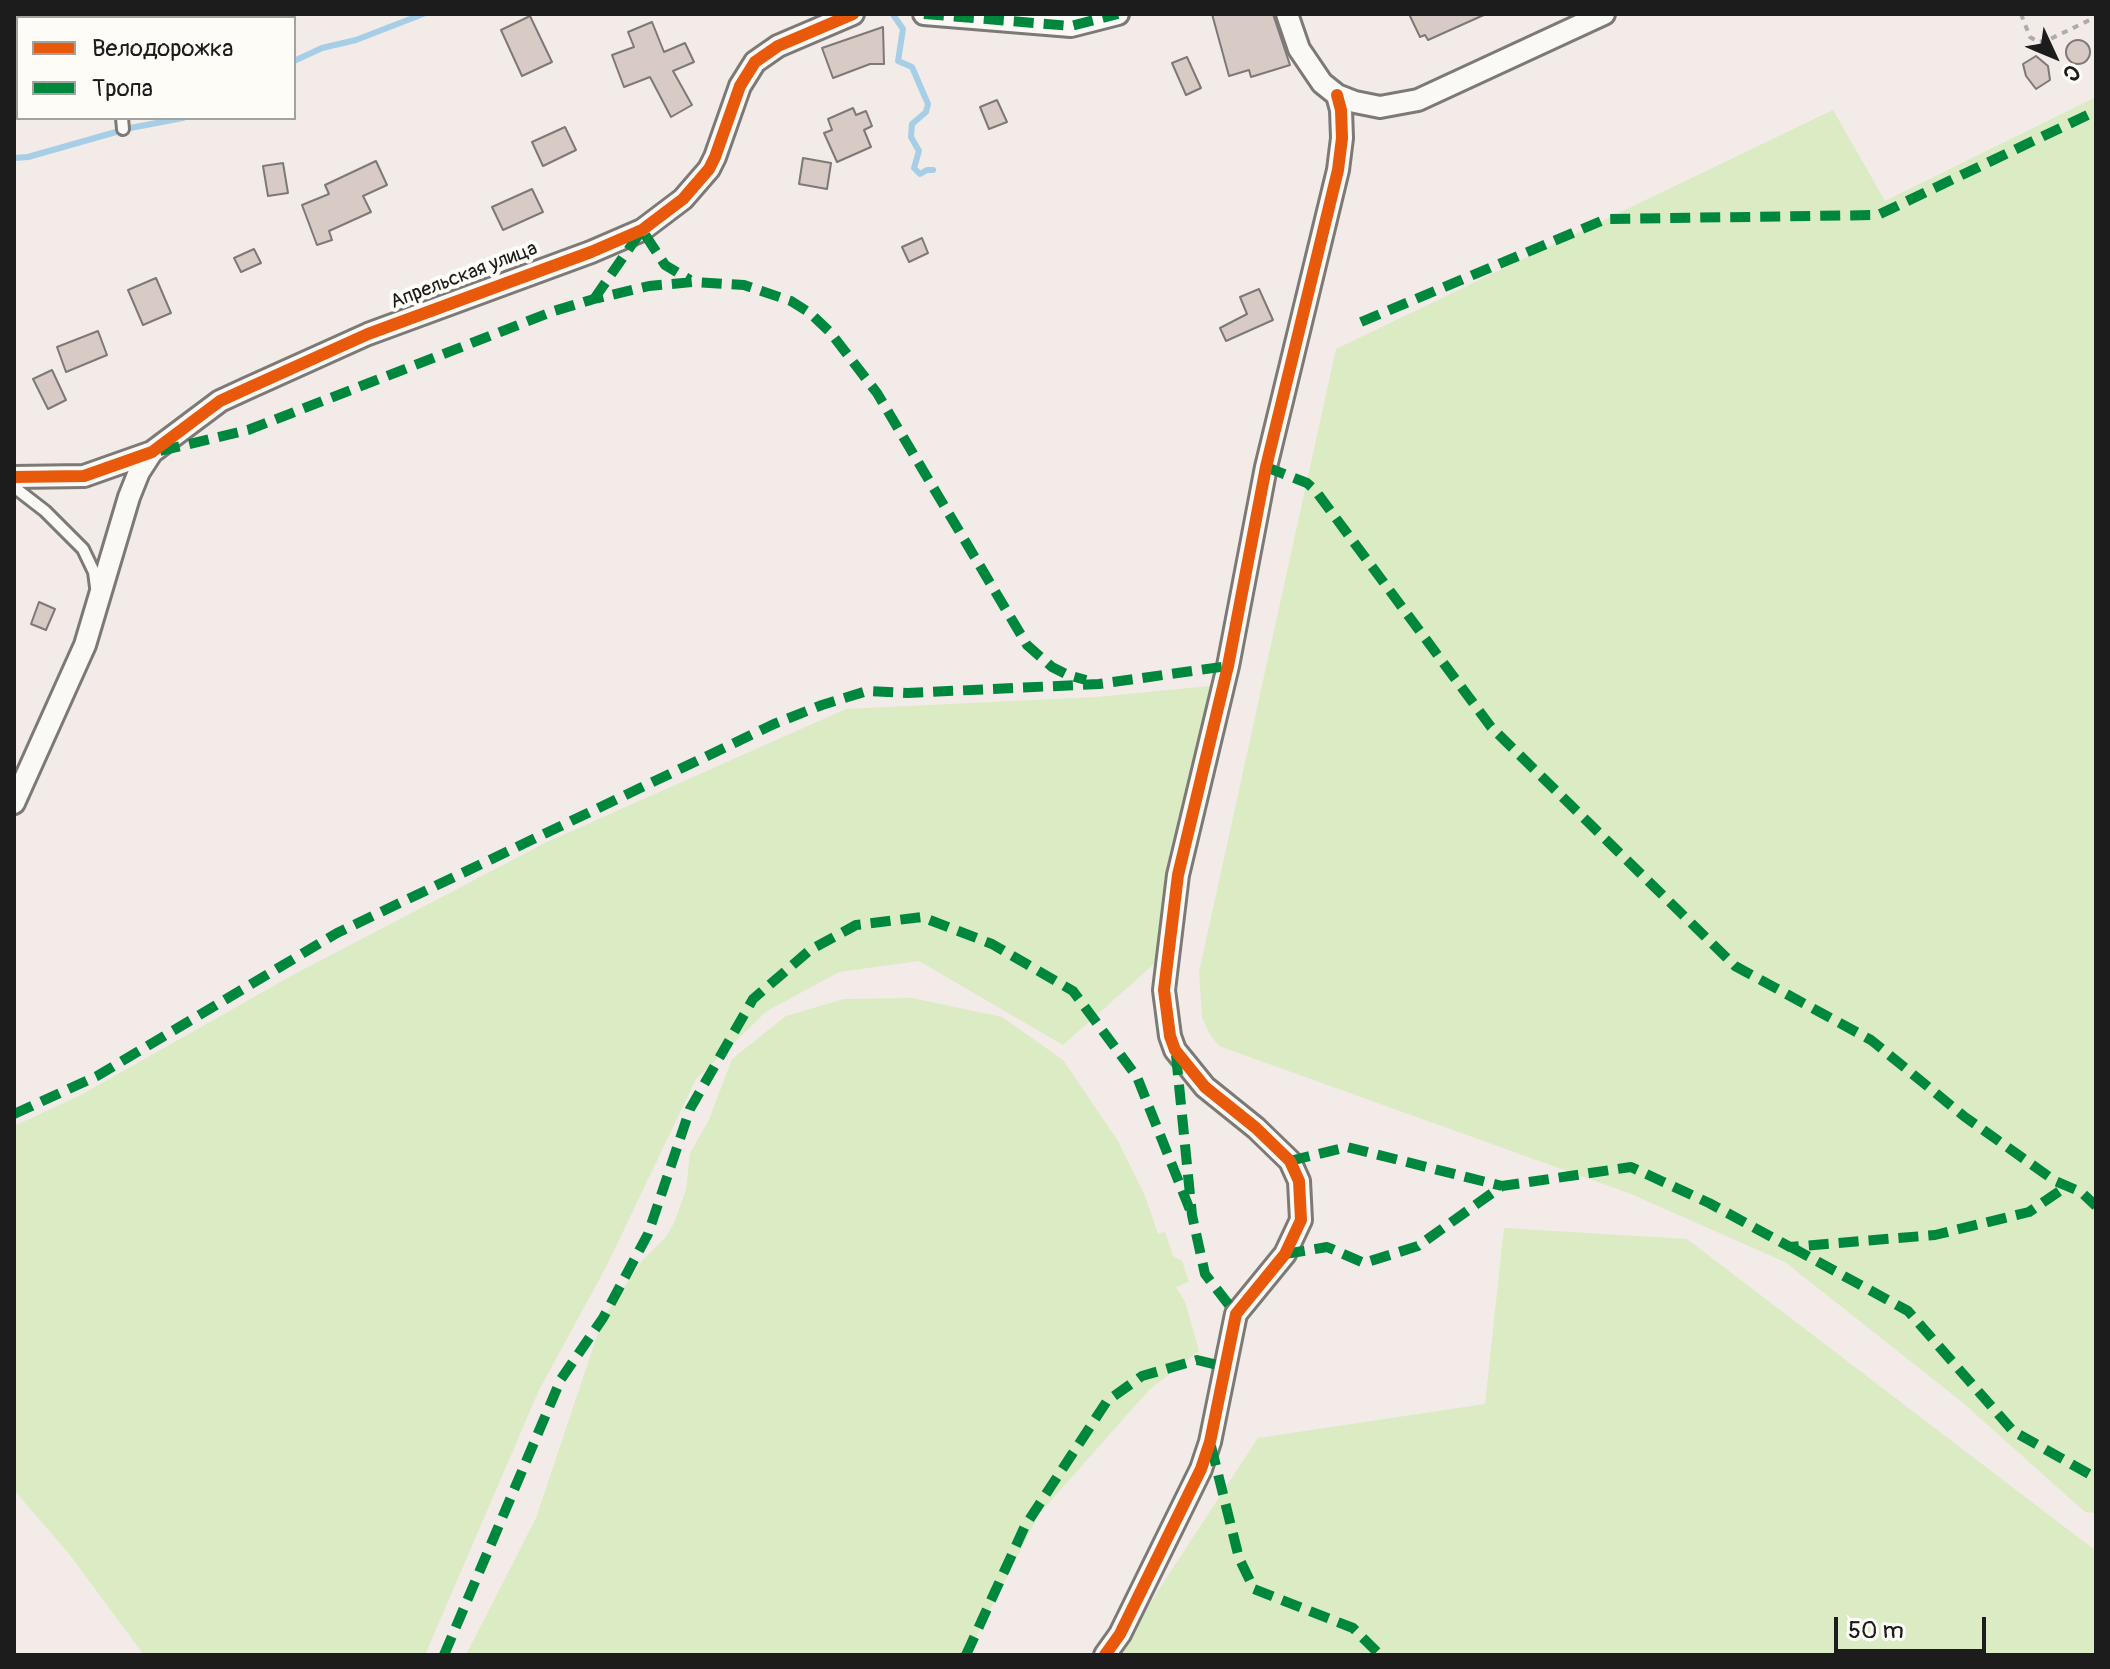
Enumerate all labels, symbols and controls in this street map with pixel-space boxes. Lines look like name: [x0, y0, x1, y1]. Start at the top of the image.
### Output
legend: [16, 16, 296, 120]
north arrow: [2014, 16, 2094, 96]
text: Велодорожка: [92, 34, 233, 63]
text: С: [2056, 58, 2086, 87]
text: Тропа: [92, 74, 153, 103]
street label: Апрельская улица: [387, 237, 541, 315]
scale bar: [1838, 1601, 1990, 1651]
text: 50 m: [1848, 1616, 1904, 1645]

